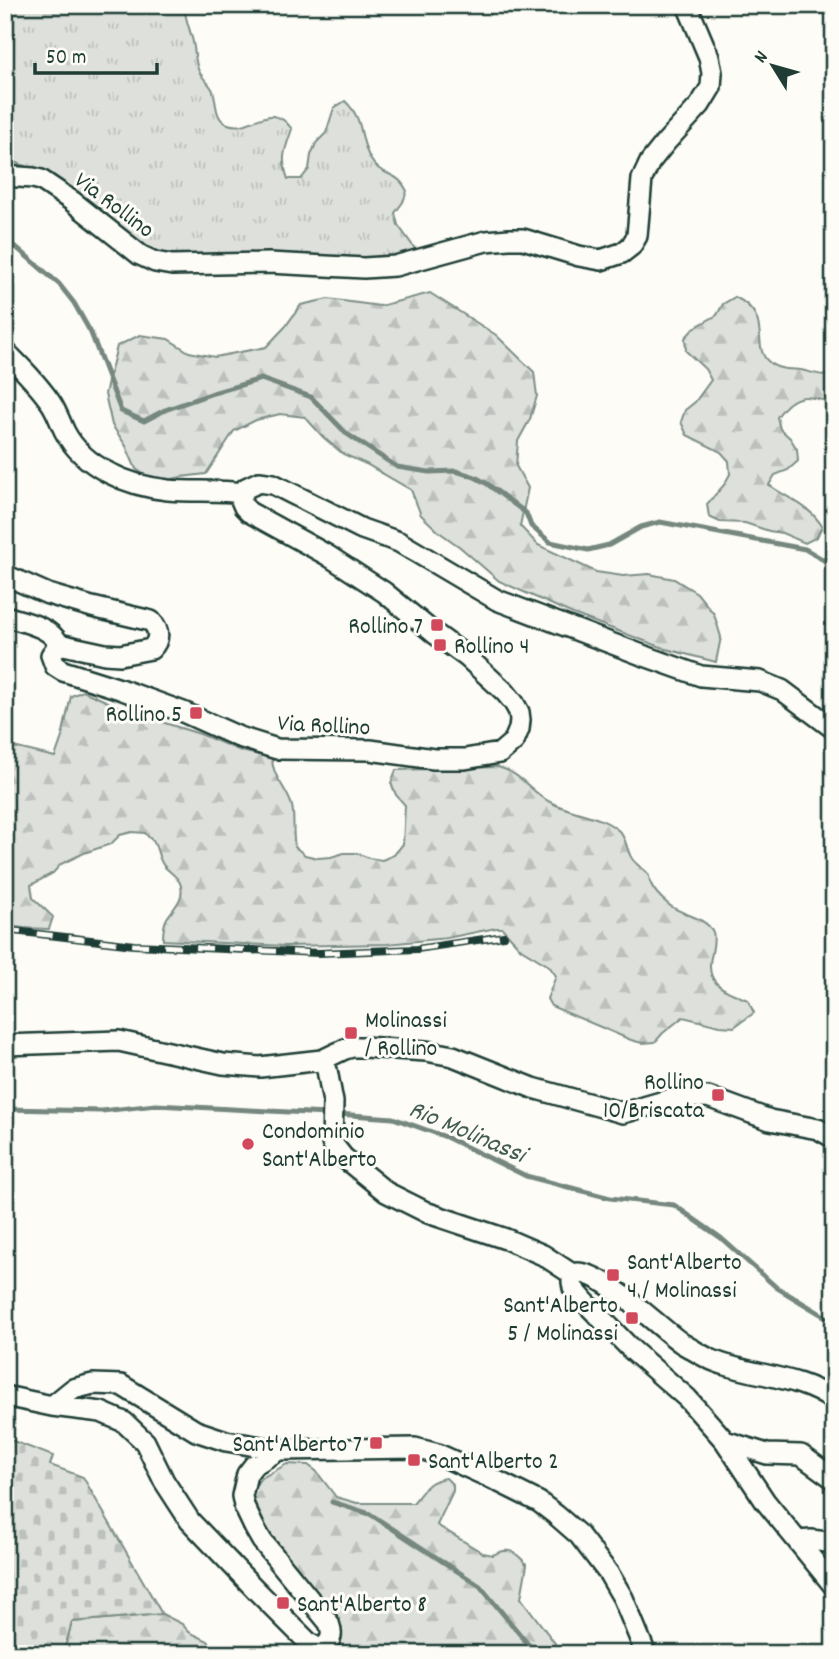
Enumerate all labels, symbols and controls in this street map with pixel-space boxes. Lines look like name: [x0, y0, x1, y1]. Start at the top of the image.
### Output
scale bar: [35, 32, 158, 76]
north arrow: [738, 32, 808, 102]
text: 50 m: [46, 44, 86, 74]
text: N: [749, 46, 776, 70]
street label: Via Rollino: [66, 165, 160, 248]
place label: Rollino 7: [348, 611, 423, 645]
marker: Rollino 7: [429, 617, 445, 633]
place label: Rollino 4: [454, 631, 529, 665]
marker: Rollino 4: [432, 637, 448, 653]
place label: Rollino 5: [105, 699, 182, 733]
marker: Rollino 5: [188, 705, 204, 721]
street label: Via Rollino: [277, 708, 371, 746]
place label: Molinassi / Rollino: [365, 1005, 447, 1067]
marker: Molinassi / Rollino: [343, 1025, 359, 1041]
place label: Rollino 10/Briscata: [603, 1067, 705, 1129]
marker: Rollino 10/Briscata: [710, 1087, 726, 1103]
water label: Rio Molinassi: [403, 1092, 535, 1176]
place label: Condominio Sant'Alberto: [262, 1116, 377, 1178]
marker: Condominio Sant'Alberto: [240, 1136, 256, 1152]
place label: Sant'Alberto 4 / Molinassi: [627, 1247, 742, 1309]
marker: Sant'Alberto 4 / Molinassi: [605, 1267, 621, 1283]
place label: Sant'Alberto 5 / Molinassi: [503, 1290, 618, 1352]
marker: Sant'Alberto 5 / Molinassi: [624, 1310, 640, 1326]
place label: Sant'Alberto 7: [233, 1429, 362, 1463]
marker: Sant'Alberto 7: [368, 1435, 384, 1451]
place label: Sant'Alberto 2: [428, 1446, 559, 1480]
marker: Sant'Alberto 2: [406, 1452, 422, 1468]
place label: Sant'Alberto 8: [297, 1589, 427, 1623]
marker: Sant'Alberto 8: [275, 1595, 291, 1611]

